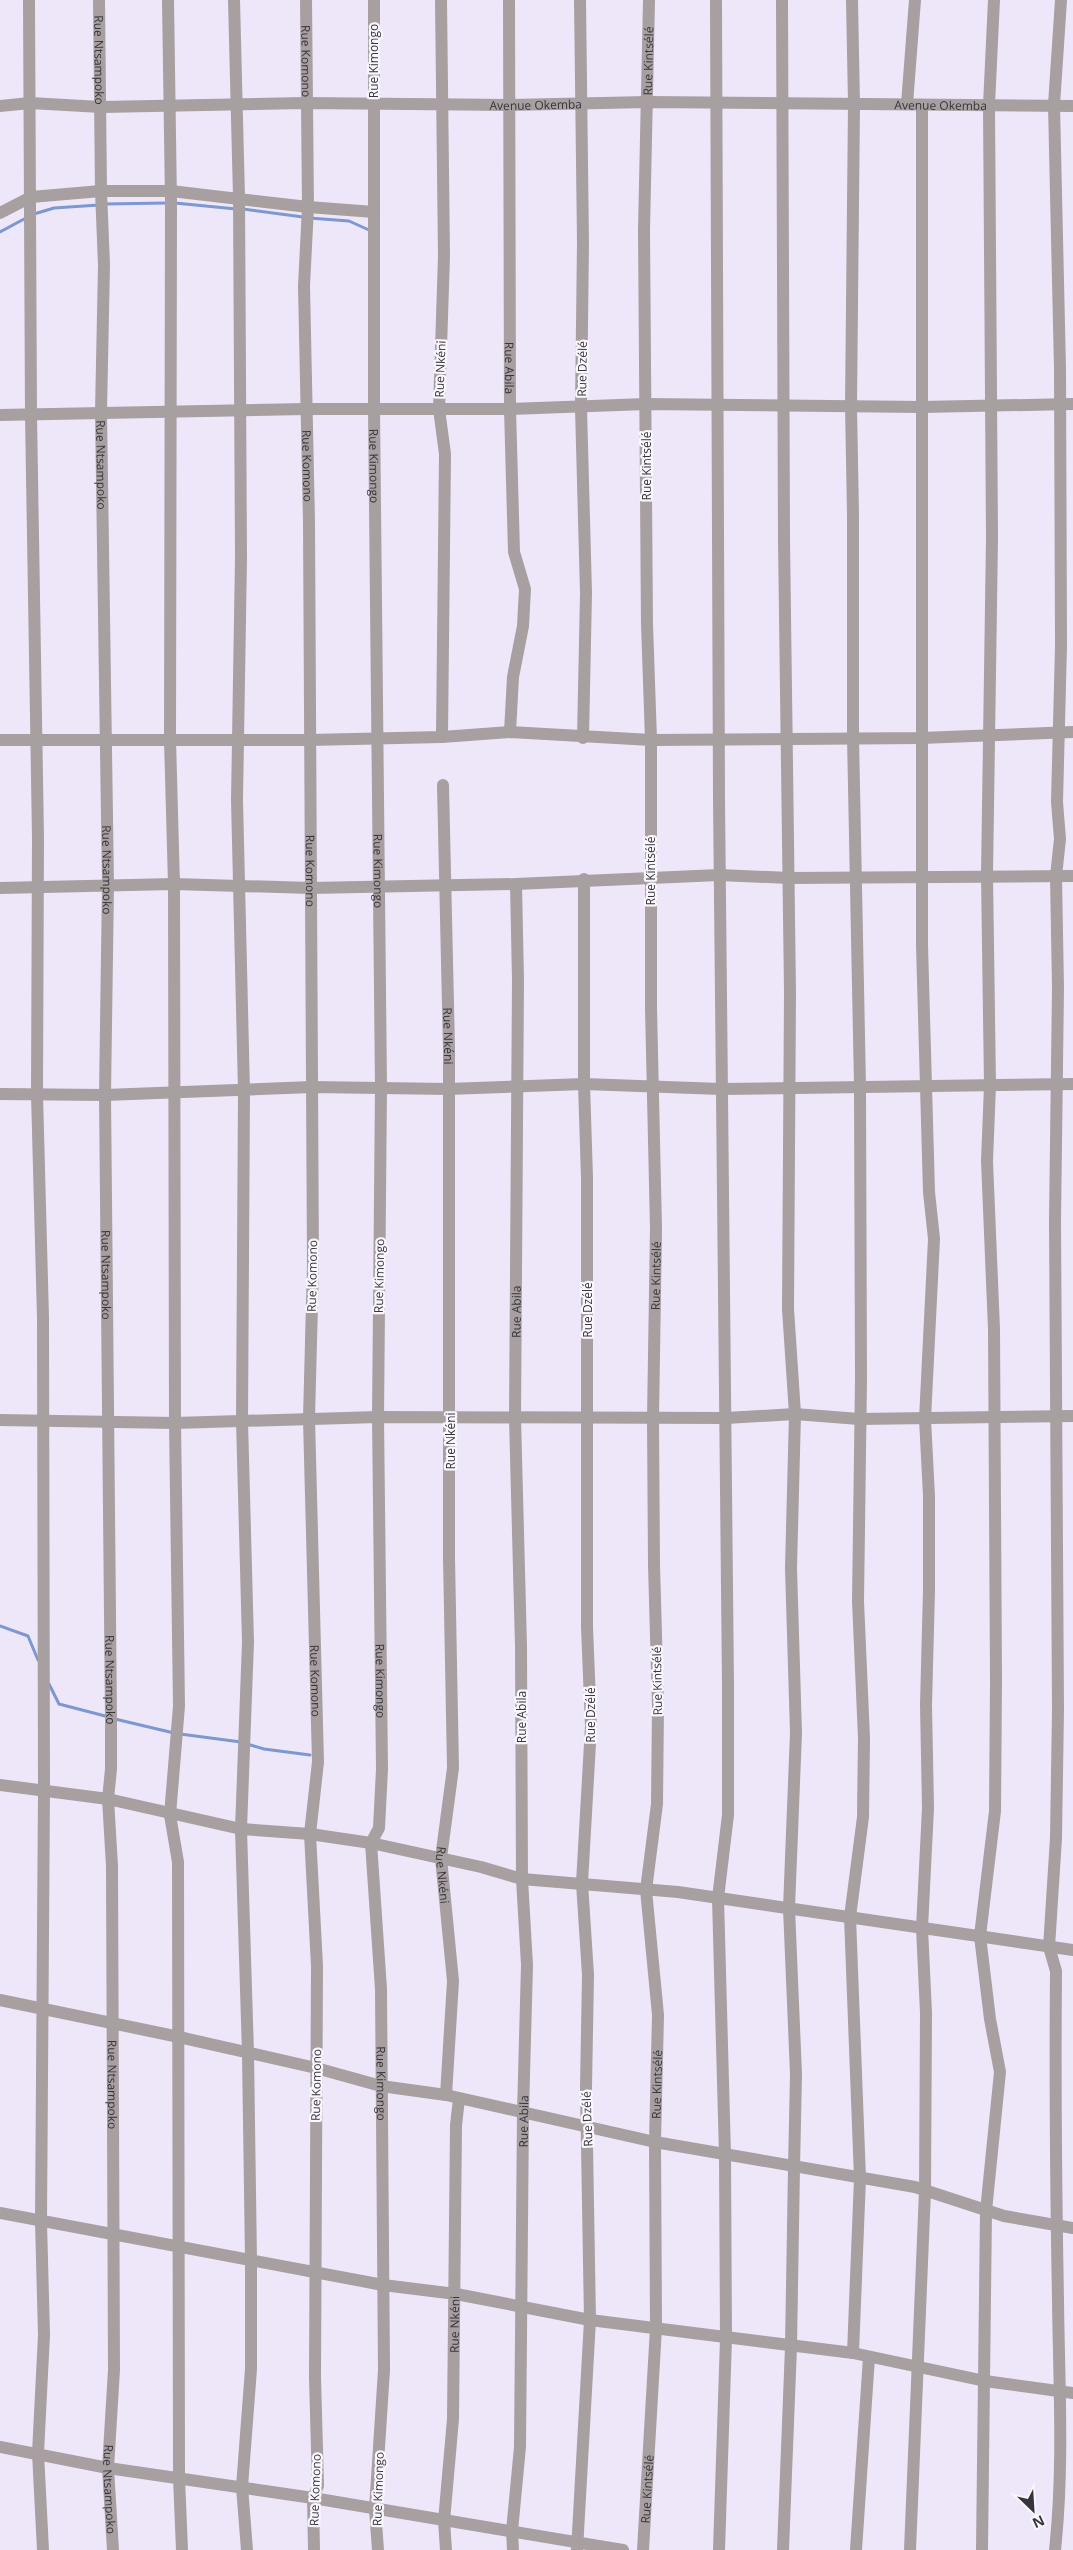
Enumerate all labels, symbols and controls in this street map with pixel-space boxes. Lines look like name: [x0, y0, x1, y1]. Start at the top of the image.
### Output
street label: Rue Ntsampoko: [91, 15, 109, 105]
street label: Rue Kimongo: [365, 24, 382, 98]
street label: Rue Komono: [298, 25, 315, 97]
street label: Rue Kintsélé: [638, 26, 657, 96]
street label: Avenue Okemba: [489, 95, 582, 114]
street label: Avenue Okemba: [894, 96, 987, 114]
street label: Rue Nkéni: [431, 340, 449, 398]
street label: Rue Dzélé: [573, 341, 591, 397]
street label: Rue Abila: [501, 342, 518, 394]
street label: Rue Ntsampoko: [93, 420, 111, 510]
street label: Rue Kimongo: [366, 429, 383, 503]
street label: Rue Komono: [299, 430, 317, 502]
street label: Rue Kintsélé: [638, 431, 655, 500]
street label: Rue Ntsampoko: [99, 825, 117, 915]
street label: Rue Kimongo: [370, 834, 388, 908]
street label: Rue Komono: [302, 835, 320, 907]
street label: Rue Kintsélé: [642, 836, 659, 905]
street label: Rue Nkéni: [440, 1007, 458, 1065]
street label: Rue Ntsampoko: [98, 1230, 116, 1320]
street label: Rue Kimongo: [370, 1239, 388, 1313]
street label: Rue Komono: [303, 1240, 321, 1312]
street label: Rue Kintsélé: [646, 1241, 664, 1310]
street label: Rue Dzélé: [579, 1282, 596, 1338]
street label: Rue Abila: [507, 1285, 524, 1338]
street label: Rue Nkéni: [442, 1412, 459, 1470]
street label: Rue Ntsampoko: [102, 1635, 120, 1725]
street label: Rue Komono: [306, 1644, 325, 1717]
street label: Rue Kimongo: [372, 1644, 390, 1718]
street label: Rue Kintsélé: [648, 1646, 666, 1716]
street label: Rue Dzélé: [582, 1687, 599, 1743]
street label: Rue Abila: [513, 1691, 530, 1743]
street label: Rue Nkéni: [432, 1846, 454, 1904]
street label: Rue Ntsampoko: [104, 2040, 122, 2129]
street label: Rue Kimongo: [373, 2046, 391, 2121]
street label: Rue Komono: [307, 2049, 325, 2121]
street label: Rue Kintsélé: [647, 2049, 666, 2119]
street label: Rue Dzélé: [578, 2091, 596, 2147]
street label: Rue Abila: [514, 2095, 532, 2148]
street label: Rue Nkéni: [445, 2296, 463, 2353]
street label: Rue Ntsampoko: [99, 2444, 121, 2535]
street label: Rue Kimongo: [368, 2452, 388, 2526]
street label: Rue Komono: [305, 2454, 325, 2526]
street label: Rue Kintsélé: [636, 2454, 657, 2524]
north arrow: [1008, 2485, 1058, 2535]
text: N: [1030, 2511, 1048, 2533]

